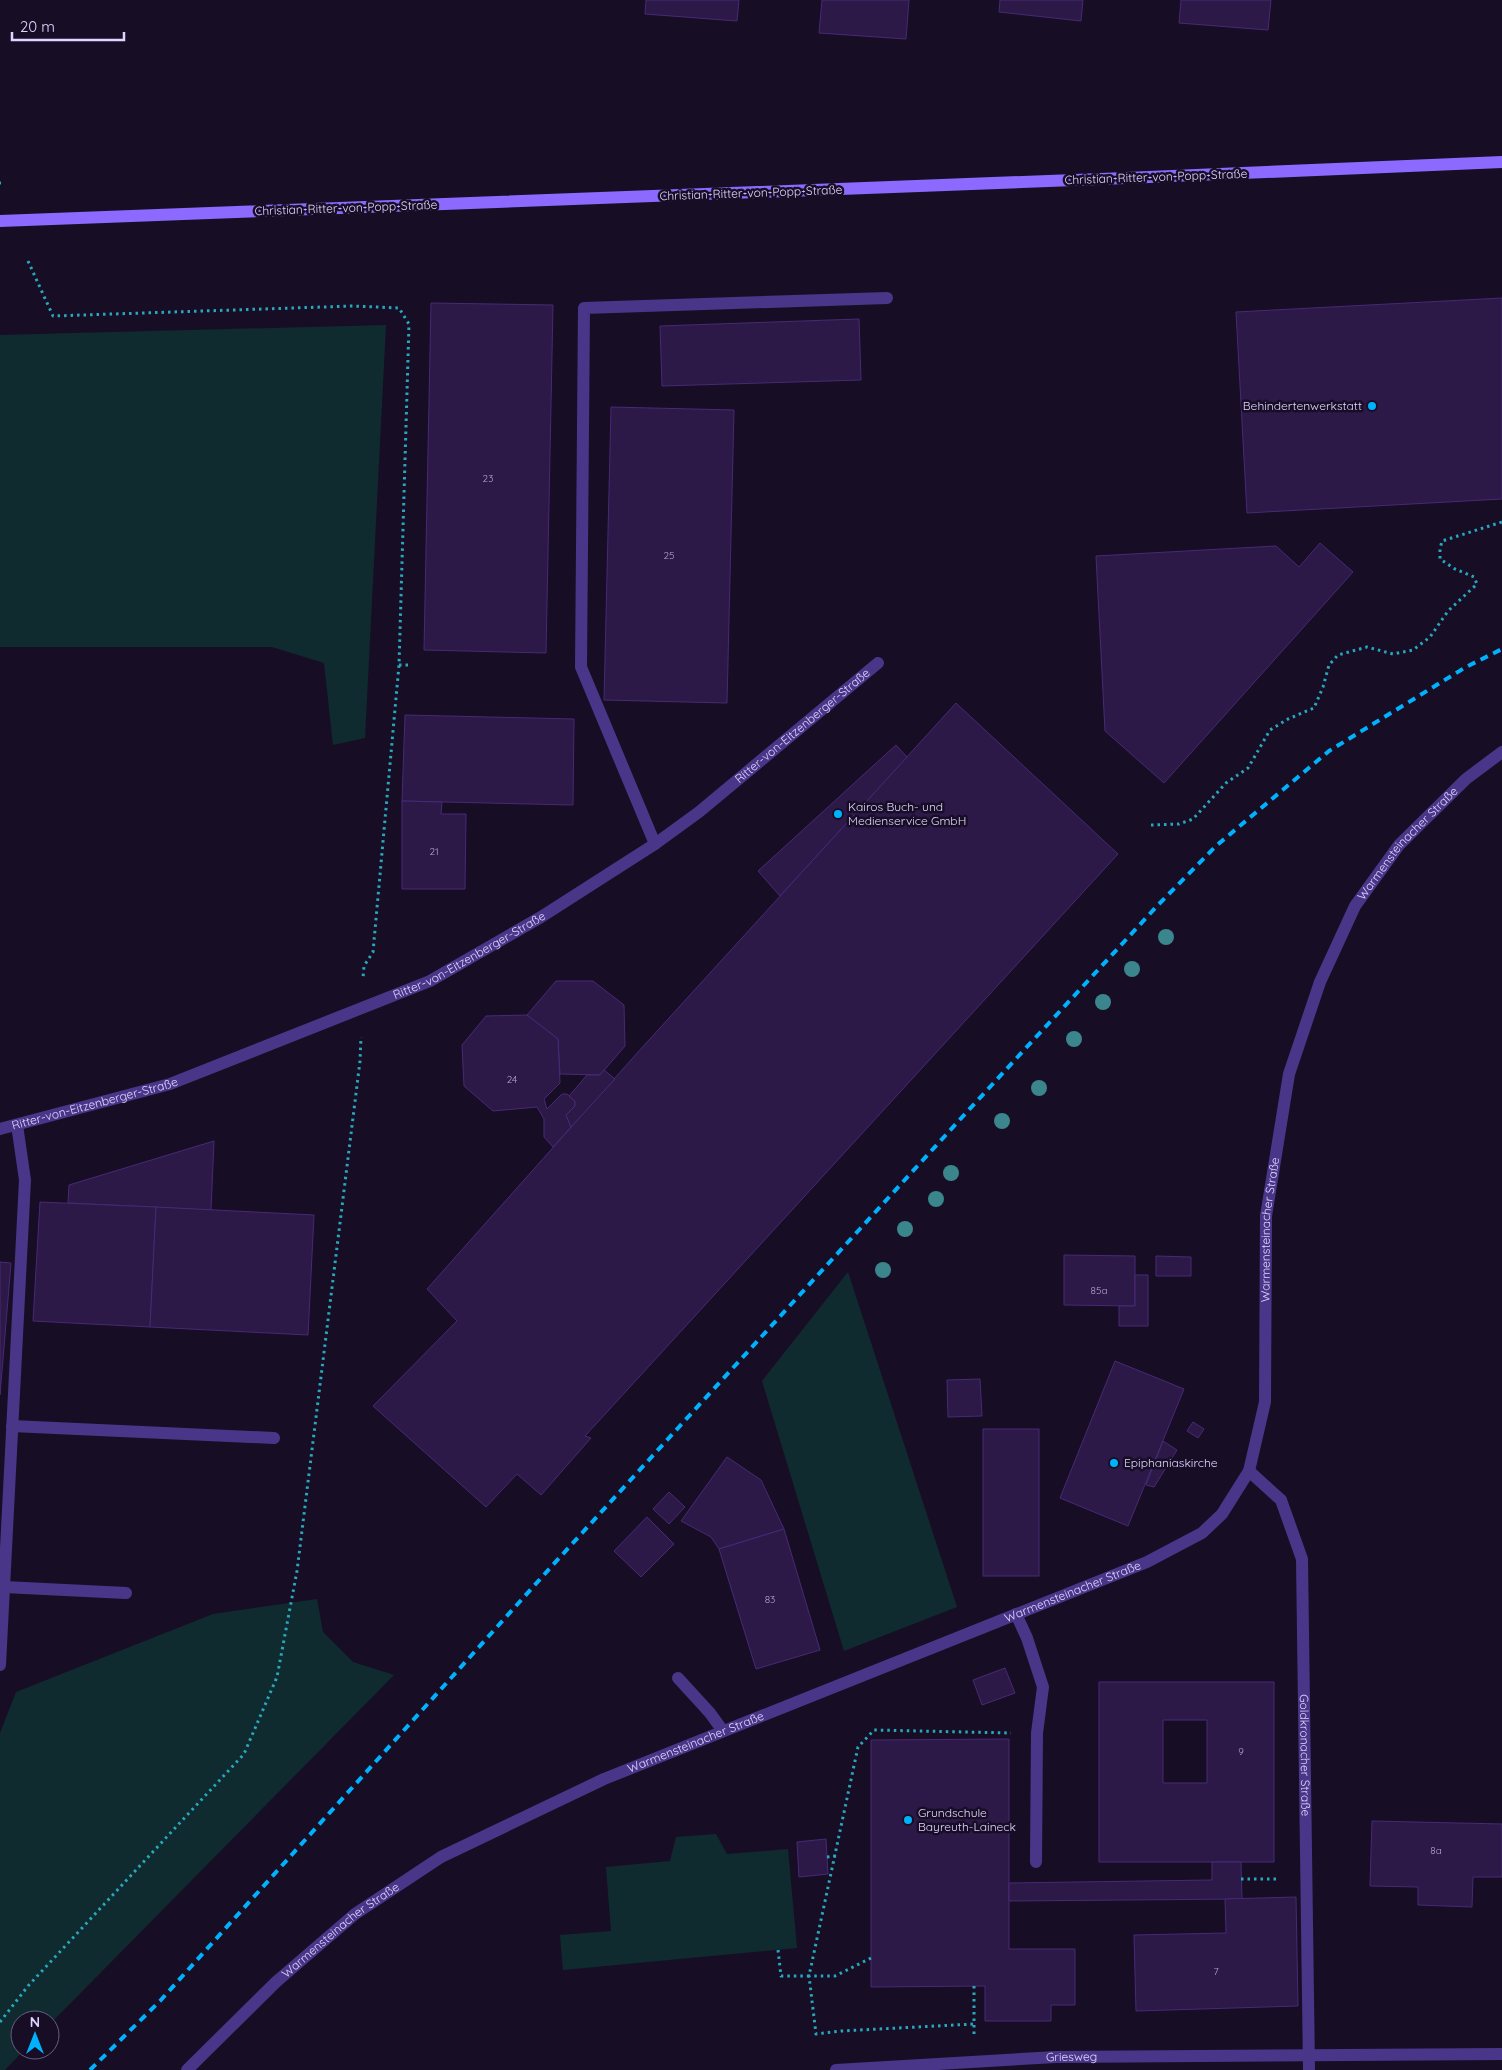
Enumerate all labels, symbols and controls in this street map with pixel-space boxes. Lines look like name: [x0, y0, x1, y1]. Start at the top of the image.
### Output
scale bar: [12, 10, 125, 42]
text: 20 m: [20, 17, 55, 36]
street label: Christian-Ritter-von-Popp-Straße: [1064, 166, 1248, 187]
street label: Christian-Ritter-von-Popp-Straße: [659, 182, 843, 203]
street label: Christian-Ritter-von-Popp-Straße: [254, 197, 438, 218]
place label: Behindertenwerkstatt: [1243, 398, 1362, 413]
marker: Behindertenwerkstatt: [1366, 400, 1378, 412]
house number: 23: [483, 472, 493, 485]
house number: 25: [664, 549, 675, 562]
street label: Ritter-von-Eitzenberger-Straße: [731, 665, 873, 786]
street label: Warmensteinacher Straße: [1354, 783, 1461, 903]
place label: Kairos Buch- und Medienservice GmbH: [848, 799, 966, 828]
marker: Kairos Buch- und Medienservice GmbH: [832, 808, 844, 820]
house number: 21: [429, 845, 439, 858]
street label: Ritter-von-Eitzenberger-Straße: [391, 908, 548, 1002]
house number: 24: [507, 1073, 517, 1086]
street label: Ritter-von-Eitzenberger-Straße: [10, 1074, 180, 1133]
street label: Warmensteinacher Straße: [1258, 1156, 1282, 1302]
house number: 85a: [1091, 1284, 1107, 1297]
place label: Epiphaniaskirche: [1124, 1455, 1218, 1470]
marker: Epiphaniaskirche: [1108, 1457, 1120, 1469]
street label: Warmensteinacher Straße: [1002, 1557, 1143, 1625]
house number: 83: [765, 1593, 775, 1606]
street label: Goldkronacher Straße: [1297, 1694, 1314, 1817]
street label: Warmensteinacher Straße: [625, 1708, 766, 1776]
house number: 9: [1238, 1745, 1244, 1758]
place label: Grundschule Bayreuth-Laineck: [918, 1805, 1016, 1834]
marker: Grundschule Bayreuth-Laineck: [902, 1814, 914, 1826]
house number: 8a: [1430, 1844, 1442, 1857]
street label: Warmensteinacher Straße: [278, 1879, 402, 1981]
house number: 7: [1213, 1965, 1219, 1978]
north arrow: [10, 2010, 60, 2060]
text: N: [30, 2013, 40, 2031]
street label: Griesweg: [1046, 2049, 1097, 2065]

